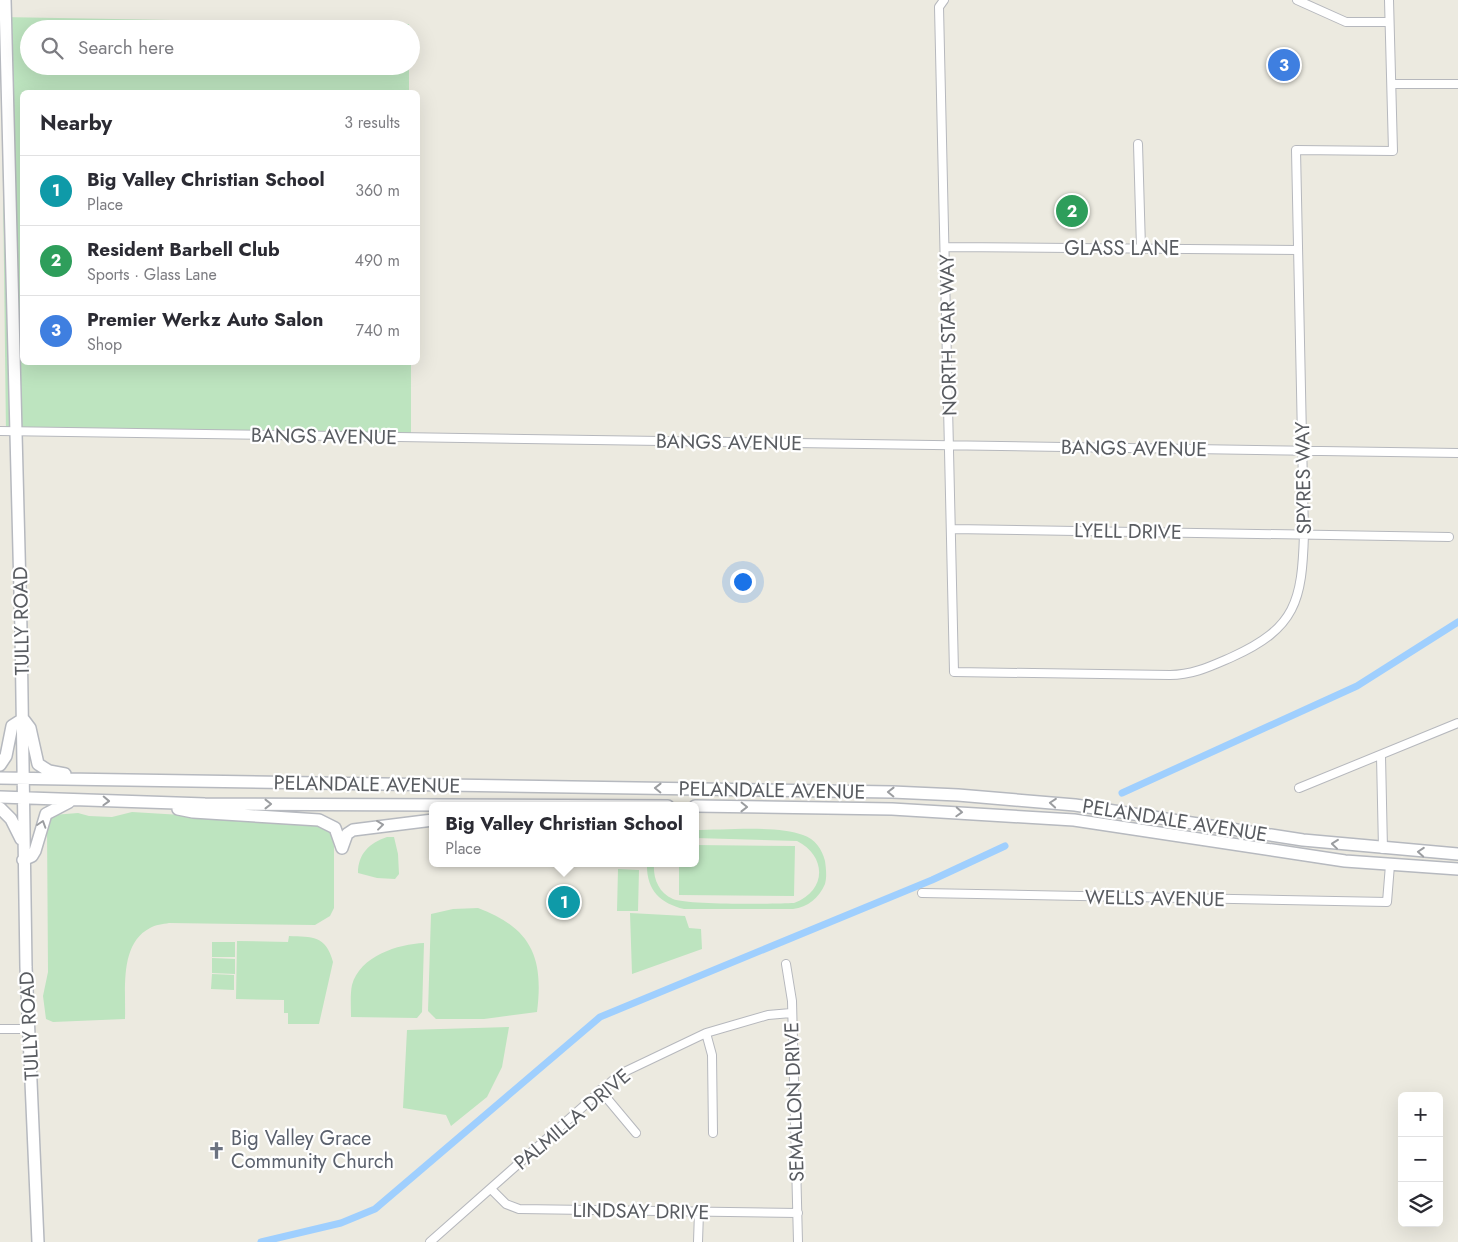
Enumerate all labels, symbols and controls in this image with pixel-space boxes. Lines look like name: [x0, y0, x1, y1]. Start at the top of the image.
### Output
search box: [20, 20, 420, 75]
icon: search: [38, 34, 66, 62]
text: Search here: [78, 34, 174, 61]
pin: 3: [1268, 46, 1300, 84]
text: Nearby: [40, 108, 112, 138]
text: 3 results: [344, 111, 400, 134]
text: Big Valley Christian School: [87, 166, 325, 193]
text: 1: [52, 179, 60, 202]
text: 360 m: [355, 179, 400, 202]
pin: 2: [1056, 192, 1088, 230]
text: Place: [87, 193, 123, 216]
street label: GLASS LANE: [1064, 234, 1180, 263]
text: Resident Barbell Club: [87, 236, 280, 263]
text: 2: [51, 249, 61, 272]
text: 490 m: [355, 249, 400, 272]
street label: NORTH STAR WAY: [933, 253, 964, 416]
text: Sports · Glass Lane: [87, 263, 217, 286]
text: Premier Werkz Auto Salon: [87, 306, 324, 333]
text: 3: [51, 319, 61, 342]
text: 740 m: [355, 319, 400, 342]
text: Shop: [87, 333, 122, 356]
street label: BANGS AVENUE: [251, 421, 397, 452]
street label: SPYRES WAY: [1288, 421, 1319, 535]
street label: BANGS AVENUE: [656, 427, 802, 458]
street label: BANGS AVENUE: [1061, 433, 1207, 464]
street label: LYELL DRIVE: [1074, 516, 1182, 547]
street label: TULLY ROAD: [6, 566, 37, 676]
your location: [730, 569, 756, 595]
street label: PELANDALE AVENUE: [273, 768, 461, 801]
street label: PELANDALE AVENUE: [678, 774, 866, 807]
one-way arrow: [654, 783, 662, 793]
one-way arrow: [886, 787, 894, 797]
street label: PELANDALE AVENUE: [1080, 792, 1269, 849]
one-way arrow: [102, 796, 110, 807]
one-way arrow: [1049, 798, 1057, 809]
one-way arrow: [265, 799, 273, 809]
popup: [429, 802, 699, 867]
one-way arrow: [740, 802, 748, 812]
one-way arrow: [955, 807, 963, 818]
text: Big Valley Christian School: [445, 810, 683, 837]
one-way arrow: [36, 820, 46, 829]
one-way arrow: [376, 820, 384, 831]
text: Place: [445, 837, 481, 860]
one-way arrow: [1330, 839, 1338, 850]
one-way arrow: [1416, 846, 1424, 857]
pin: 1: [548, 883, 580, 921]
street label: WELLS AVENUE: [1085, 883, 1225, 914]
street label: TULLY ROAD: [12, 971, 47, 1081]
street label: SEMALLON DRIVE: [777, 1022, 812, 1182]
street label: PALMILLA DRIVE: [508, 1062, 637, 1177]
map controls: [1398, 1092, 1443, 1227]
button: +: [1398, 1092, 1443, 1137]
place label: Big Valley Grace Community Church: [231, 1124, 394, 1176]
button: −: [1398, 1137, 1443, 1182]
church icon: Big Valley Grace Community Church: [207, 1140, 227, 1160]
button: layers: [1398, 1182, 1443, 1227]
street label: LINDSAY DRIVE: [572, 1196, 710, 1227]

